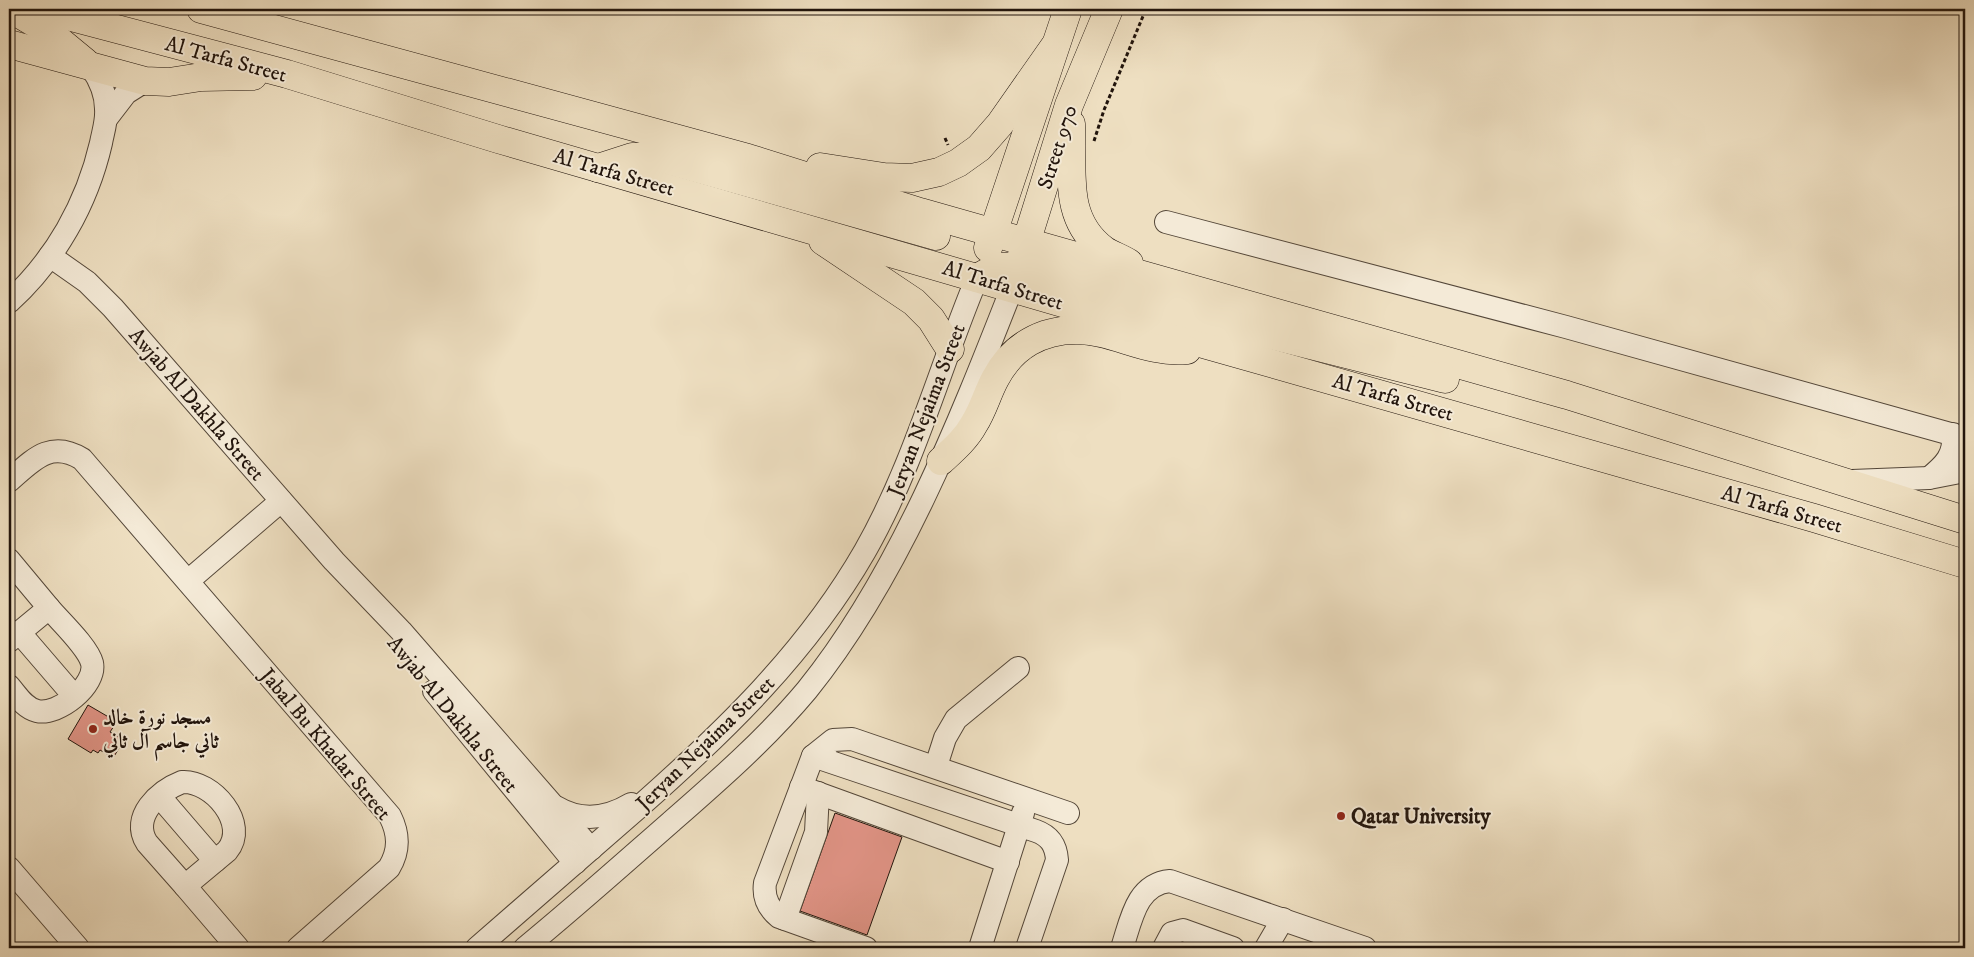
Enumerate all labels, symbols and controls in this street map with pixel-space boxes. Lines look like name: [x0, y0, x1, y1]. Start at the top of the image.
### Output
street label: Al Tarfa Street: [162, 31, 290, 89]
street label: Street 970: [1032, 102, 1084, 193]
street label: Al Tarfa Street: [550, 143, 678, 203]
street label: Al Tarfa Street: [939, 255, 1066, 317]
street label: Jeryan Nejaima Street: [881, 320, 972, 502]
street label: Awjab Al Dakhla Street: [123, 323, 270, 487]
street label: Al Tarfa Street: [1329, 368, 1457, 428]
street label: Al Tarfa Street: [1718, 480, 1846, 540]
street label: Awjab Al Dakhla Street: [381, 631, 524, 799]
street label: Jabal Bu Khadar Street: [253, 662, 397, 826]
street label: Jeryan Nejaima Street: [630, 671, 781, 818]
place label: مسجد نورة خالد ثاني جاسم آل ثاني: [102, 705, 220, 761]
marker: مسجد نورة خالد ثاني جاسم آل ثاني: [87, 723, 99, 735]
place label: Qatar University: [1351, 804, 1491, 830]
marker: Qatar University: [1335, 810, 1347, 822]

